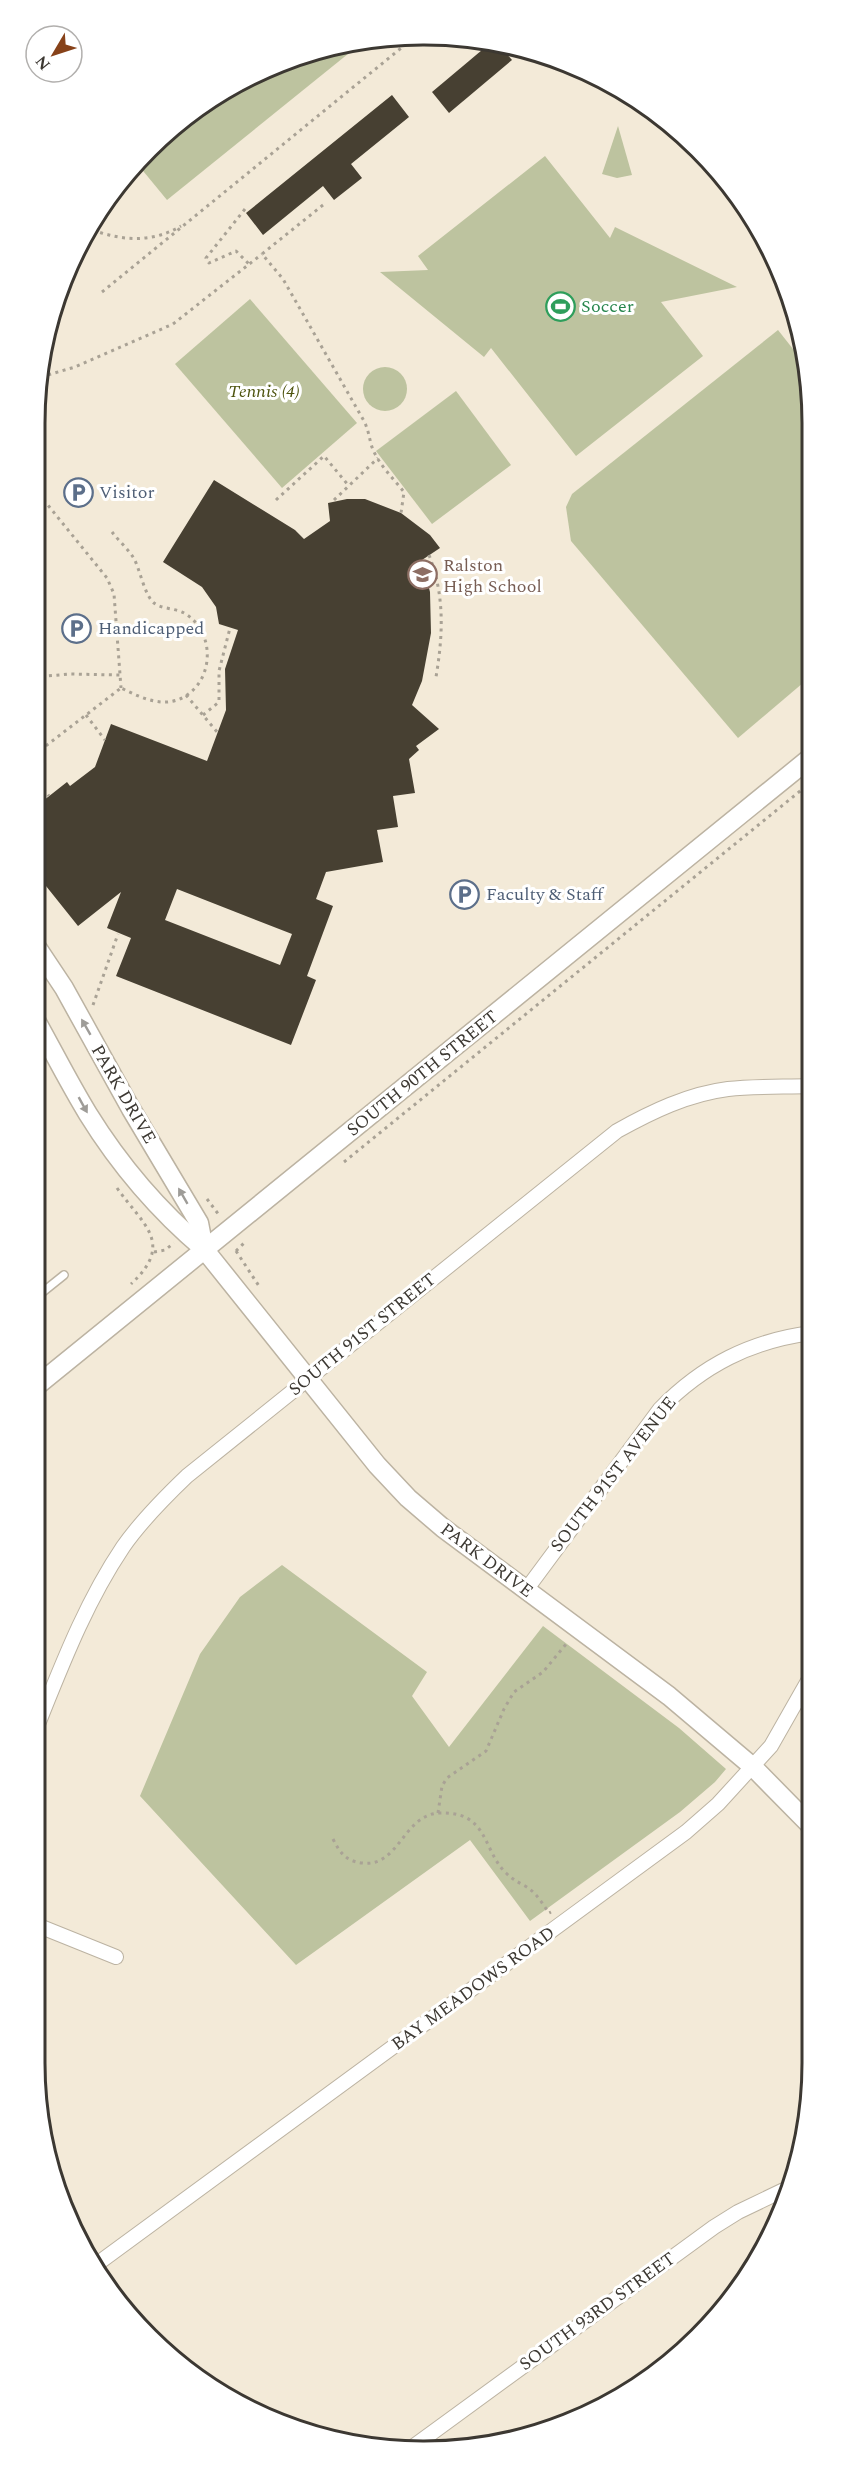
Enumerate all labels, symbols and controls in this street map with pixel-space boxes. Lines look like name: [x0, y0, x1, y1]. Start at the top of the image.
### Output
north arrow: [24, 24, 84, 84]
text: N: [30, 50, 57, 75]
sports icon: Soccer: [544, 290, 576, 322]
place label: Soccer: [581, 293, 634, 320]
park label: Tennis (4): [228, 378, 300, 405]
parking icon: Visitor: [62, 476, 94, 508]
place label: Visitor: [99, 479, 155, 506]
place label: Ralston High School: [443, 552, 542, 600]
school or university icon: Ralston High School: [406, 559, 438, 591]
parking icon: Handicapped: [61, 612, 93, 644]
place label: Handicapped: [98, 615, 204, 642]
parking icon: Faculty & Staff: [449, 878, 481, 910]
place label: Faculty & Staff: [486, 881, 605, 908]
street label: SOUTH 90TH STREET: [341, 1004, 504, 1143]
one-way arrow: [81, 1018, 91, 1035]
street label: PARK DRIVE: [84, 1040, 163, 1149]
one-way arrow: [78, 1097, 88, 1114]
one-way arrow: [178, 1187, 188, 1204]
street label: SOUTH 91ST STREET: [283, 1266, 442, 1402]
street label: SOUTH 91ST AVENUE: [544, 1391, 683, 1558]
street label: PARK DRIVE: [434, 1516, 539, 1605]
street label: BAY MEADOWS ROAD: [386, 1920, 561, 2057]
street label: SOUTH 93RD STREET: [514, 2245, 681, 2377]

